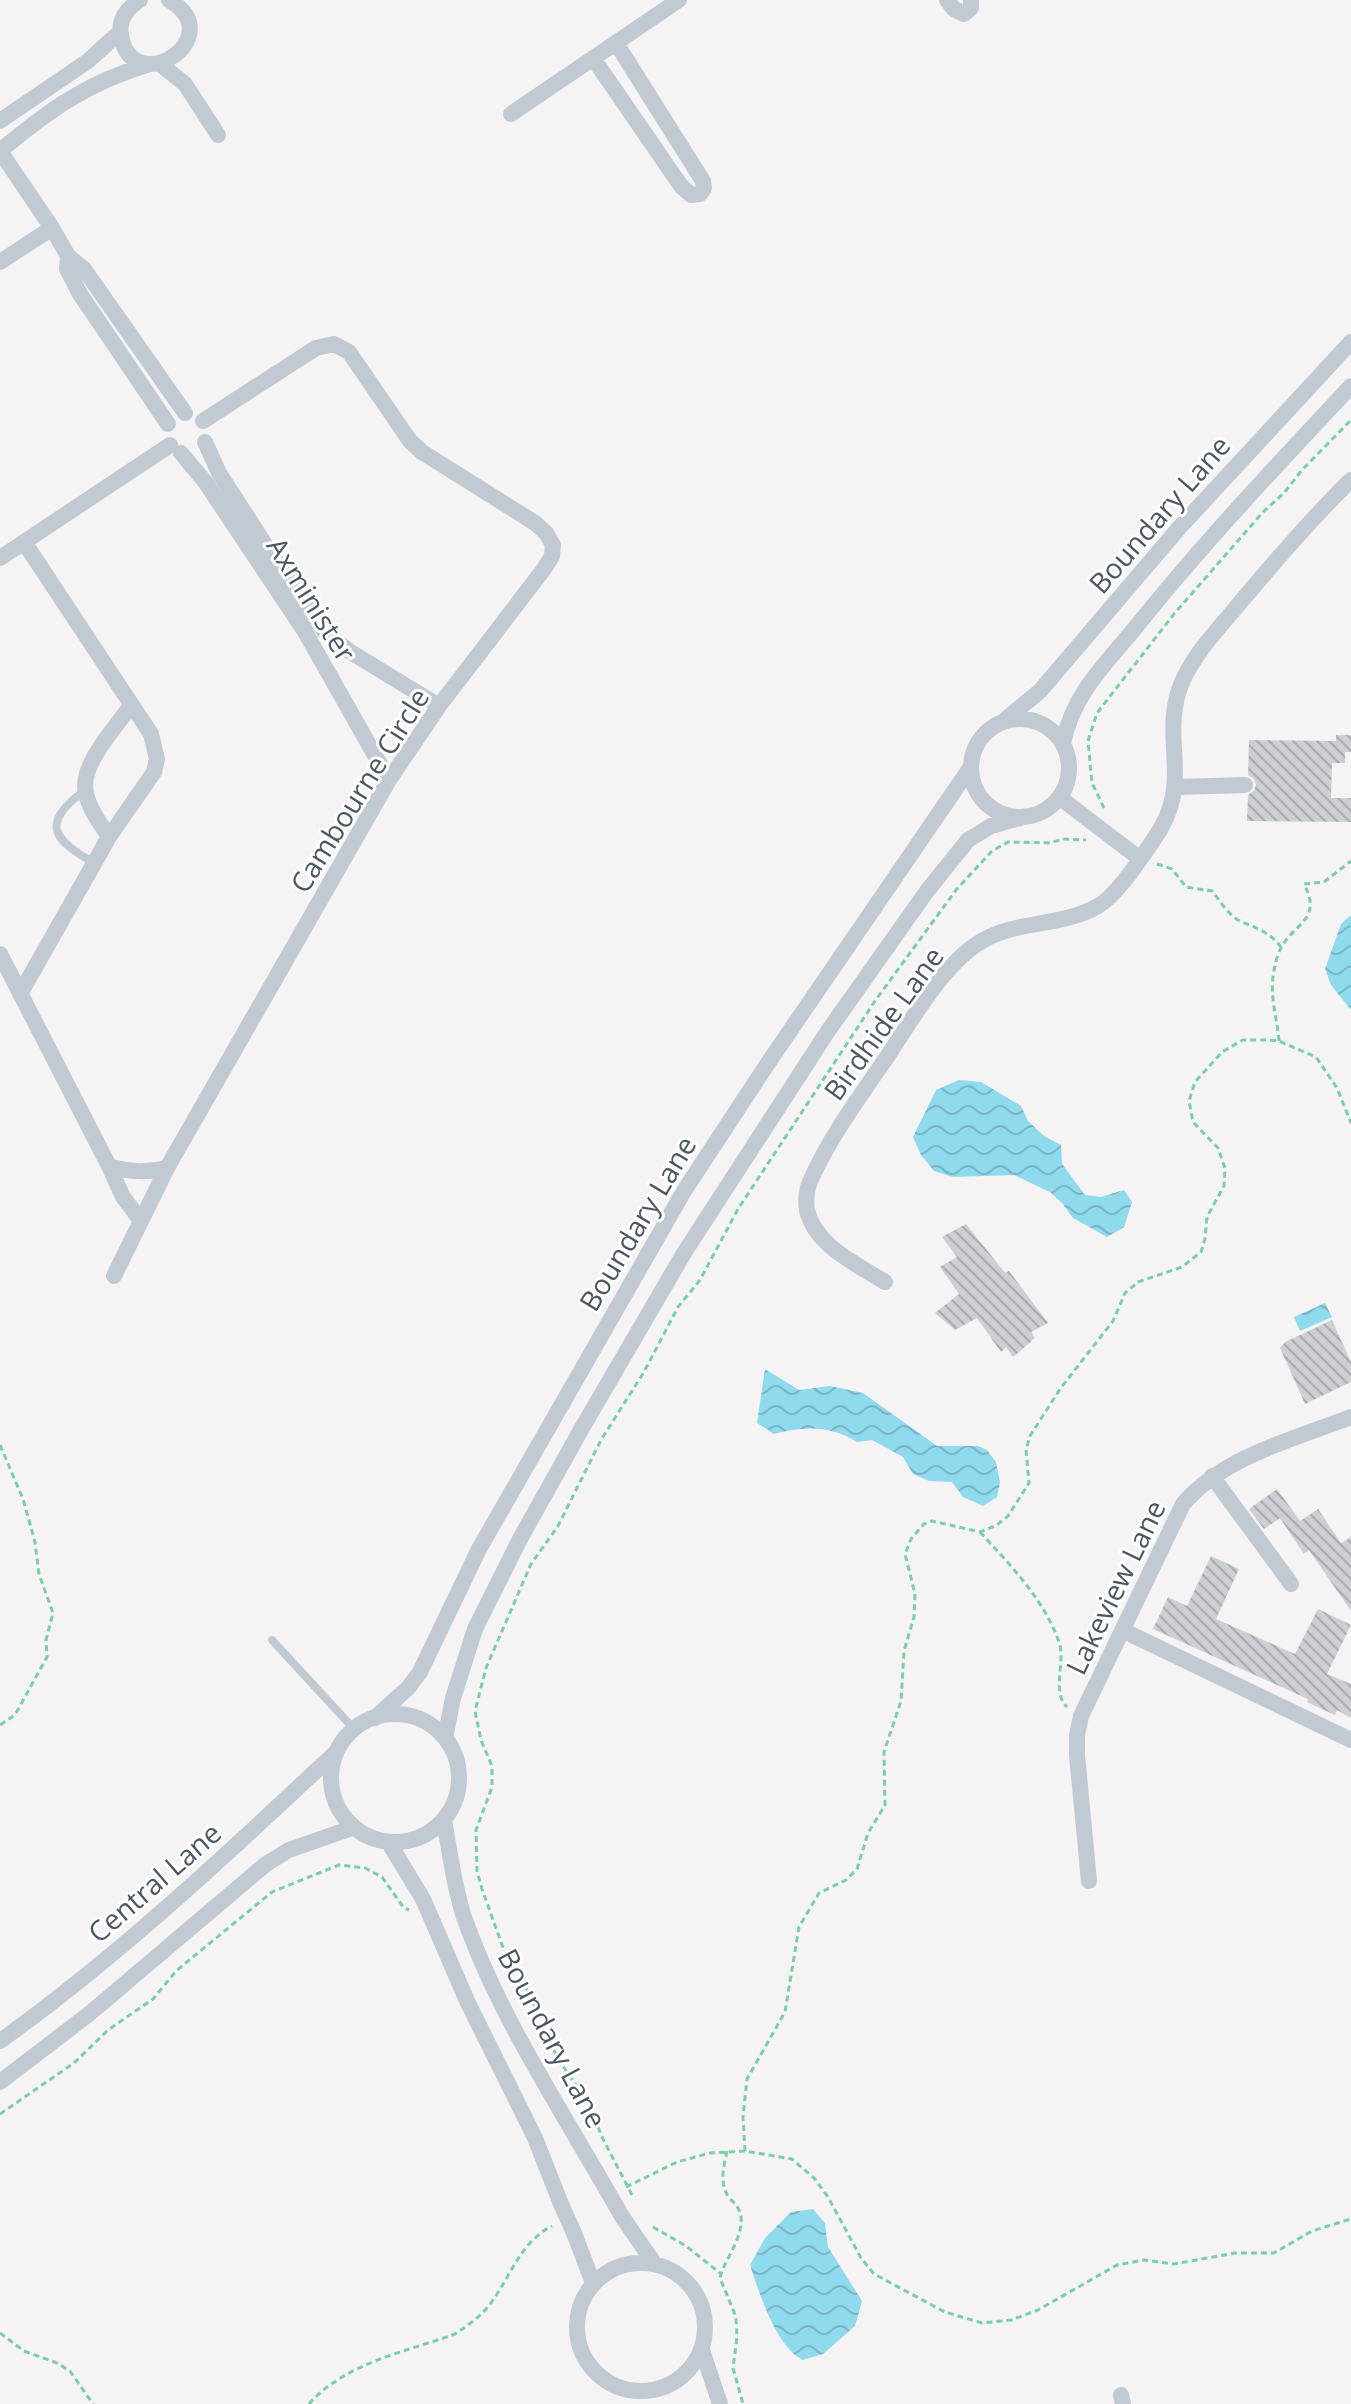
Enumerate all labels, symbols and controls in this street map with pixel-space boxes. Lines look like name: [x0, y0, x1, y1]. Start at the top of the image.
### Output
street label: Boundary Lane: [1080, 427, 1238, 601]
street label: Axminister: [259, 530, 366, 669]
street label: Cambourne Circle: [281, 681, 437, 899]
street label: Birdhide Lane: [814, 939, 952, 1107]
street label: Boundary Lane: [570, 1128, 704, 1318]
street label: Lakeview Lane: [1056, 1494, 1174, 1680]
street label: Central Lane: [79, 1814, 229, 1950]
street label: Boundary Lane: [490, 1942, 616, 2134]

